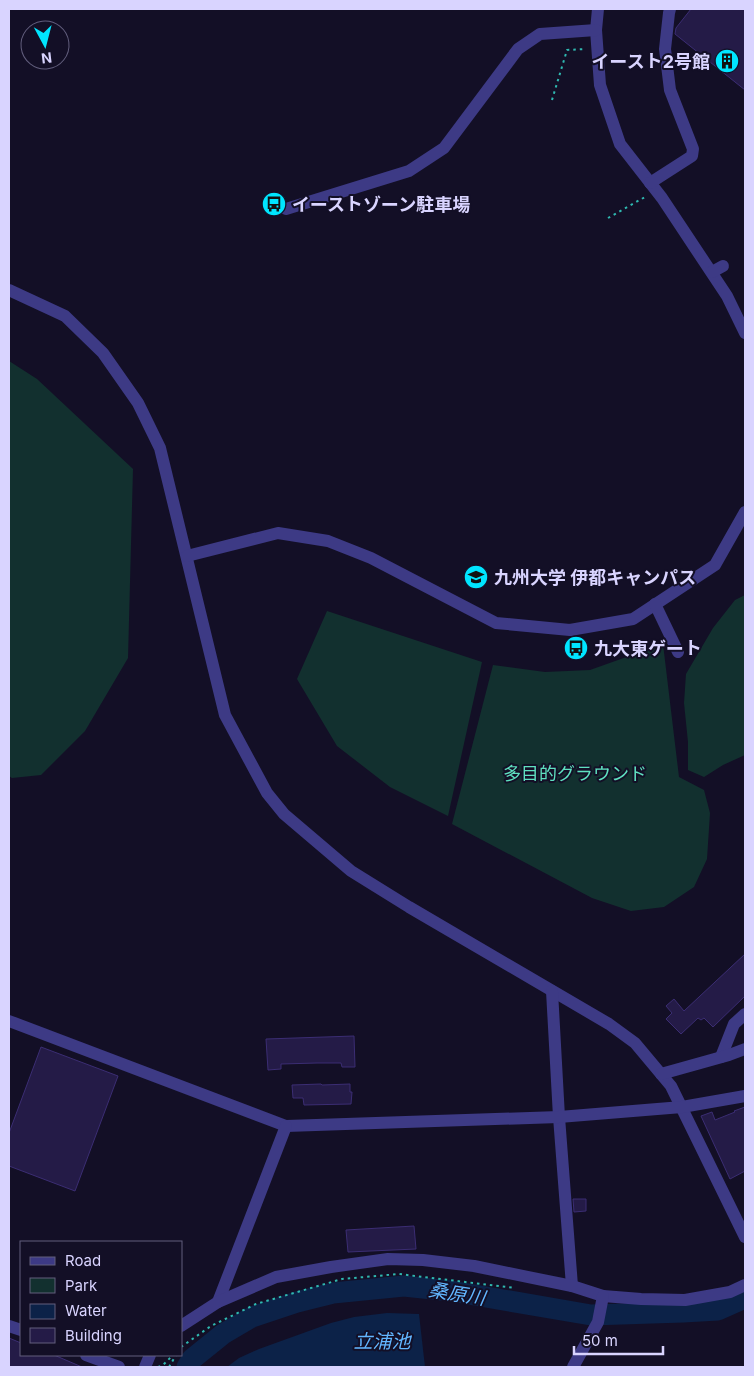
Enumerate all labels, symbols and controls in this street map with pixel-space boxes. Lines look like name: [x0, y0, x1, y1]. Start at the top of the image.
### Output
north arrow: [20, 20, 70, 70]
building icon: イースト2号館: [714, 48, 740, 74]
text: N: [40, 49, 53, 67]
place label: イースト2号館: [592, 51, 710, 72]
bus stop icon: イーストゾーン駐車場: [261, 191, 287, 217]
place label: イーストゾーン駐車場: [292, 194, 470, 215]
school or university icon: 九州大学 伊都キャンパス: [463, 564, 489, 590]
place label: 九州大学 伊都キャンパス: [494, 567, 696, 588]
bus stop icon: 九大東ゲート: [563, 635, 589, 661]
place label: 九大東ゲート: [594, 638, 702, 659]
park label: 多目的グラウンド: [503, 763, 647, 784]
legend: [20, 1241, 182, 1356]
text: Road: [65, 1251, 101, 1270]
text: Park: [65, 1276, 98, 1295]
water label: 桑原川: [427, 1278, 489, 1310]
text: Water: [65, 1301, 107, 1320]
scale bar: [574, 1324, 663, 1356]
text: Building: [65, 1326, 122, 1345]
water label: 立浦池: [353, 1330, 412, 1353]
text: 50 m: [582, 1331, 618, 1350]

